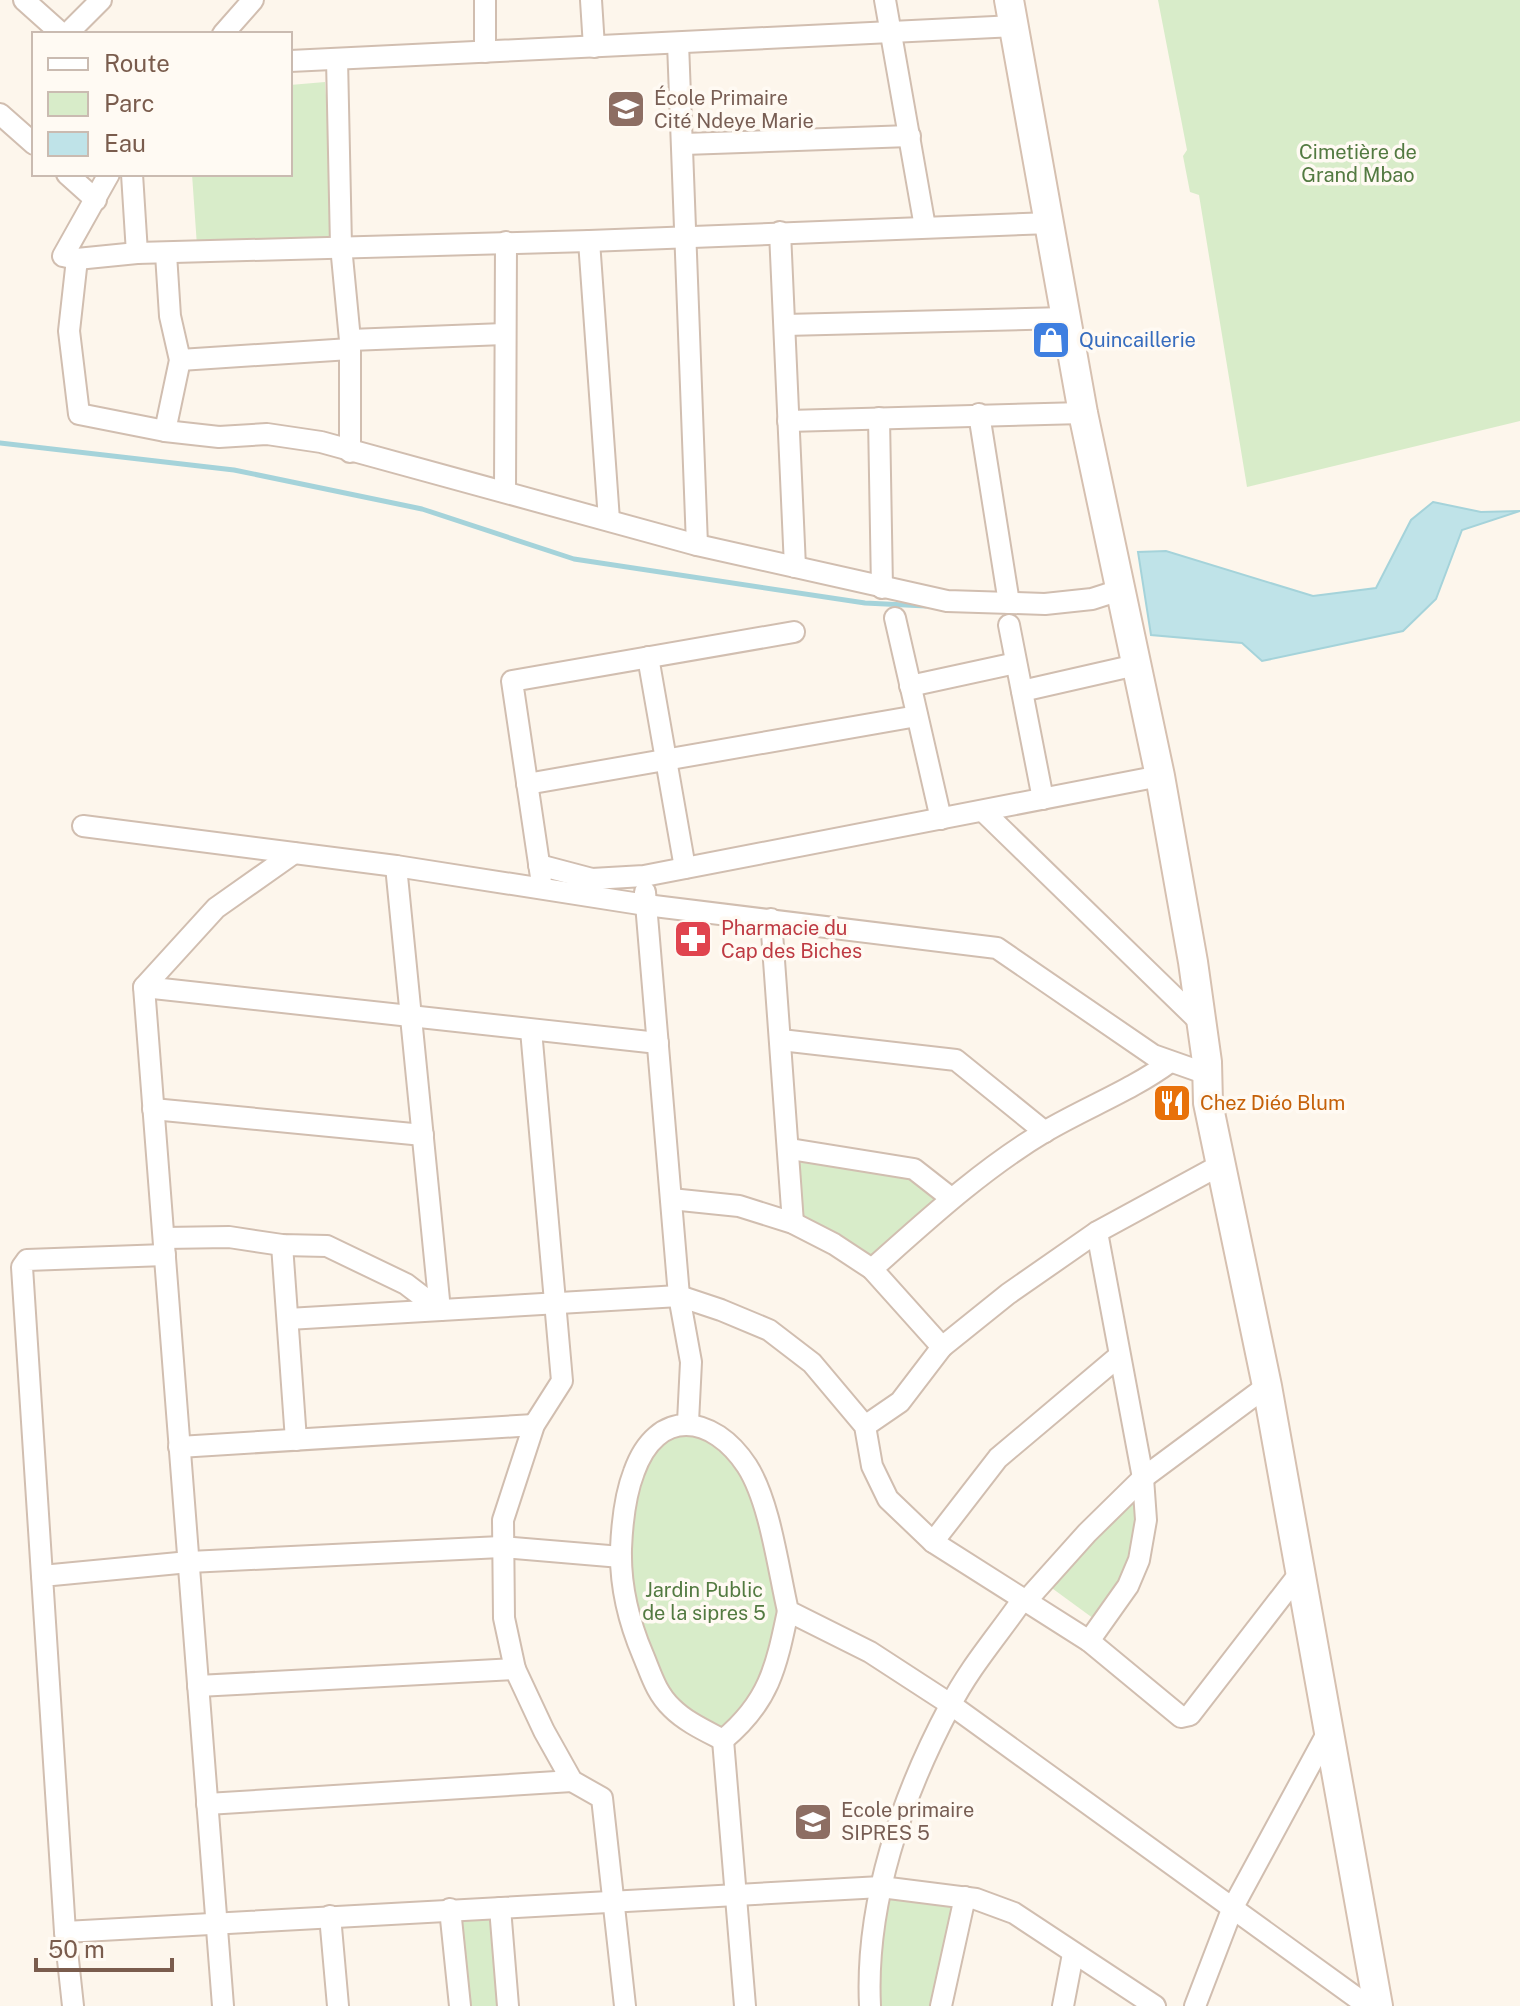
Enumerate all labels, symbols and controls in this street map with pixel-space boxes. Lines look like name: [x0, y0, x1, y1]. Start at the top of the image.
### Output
legend: [32, 32, 292, 176]
text: Route: [104, 49, 170, 77]
place label: École Primaire Cité Ndeye Marie: [654, 85, 814, 133]
school or university icon: École Primaire Cité Ndeye Marie: [605, 88, 647, 130]
text: Parc: [104, 89, 155, 117]
text: Eau: [104, 129, 146, 157]
park label: Cimetière de Grand Mbao: [1299, 140, 1417, 187]
shop icon: Quincaillerie: [1030, 319, 1072, 361]
place label: Quincaillerie: [1079, 328, 1196, 352]
place label: Pharmacie du Cap des Biches: [721, 916, 862, 963]
pharmacy icon: Pharmacie du Cap des Biches: [672, 918, 714, 960]
restaurant icon: Chez Diéo Blum: [1151, 1082, 1193, 1124]
place label: Chez Diéo Blum: [1200, 1091, 1345, 1115]
park label: Jardin Public de la sipres 5: [642, 1578, 766, 1625]
place label: Ecole primaire SIPRES 5: [841, 1798, 974, 1845]
school or university icon: Ecole primaire SIPRES 5: [792, 1801, 834, 1843]
scale bar: [36, 1922, 172, 1972]
text: 50 m: [48, 1935, 105, 1963]

